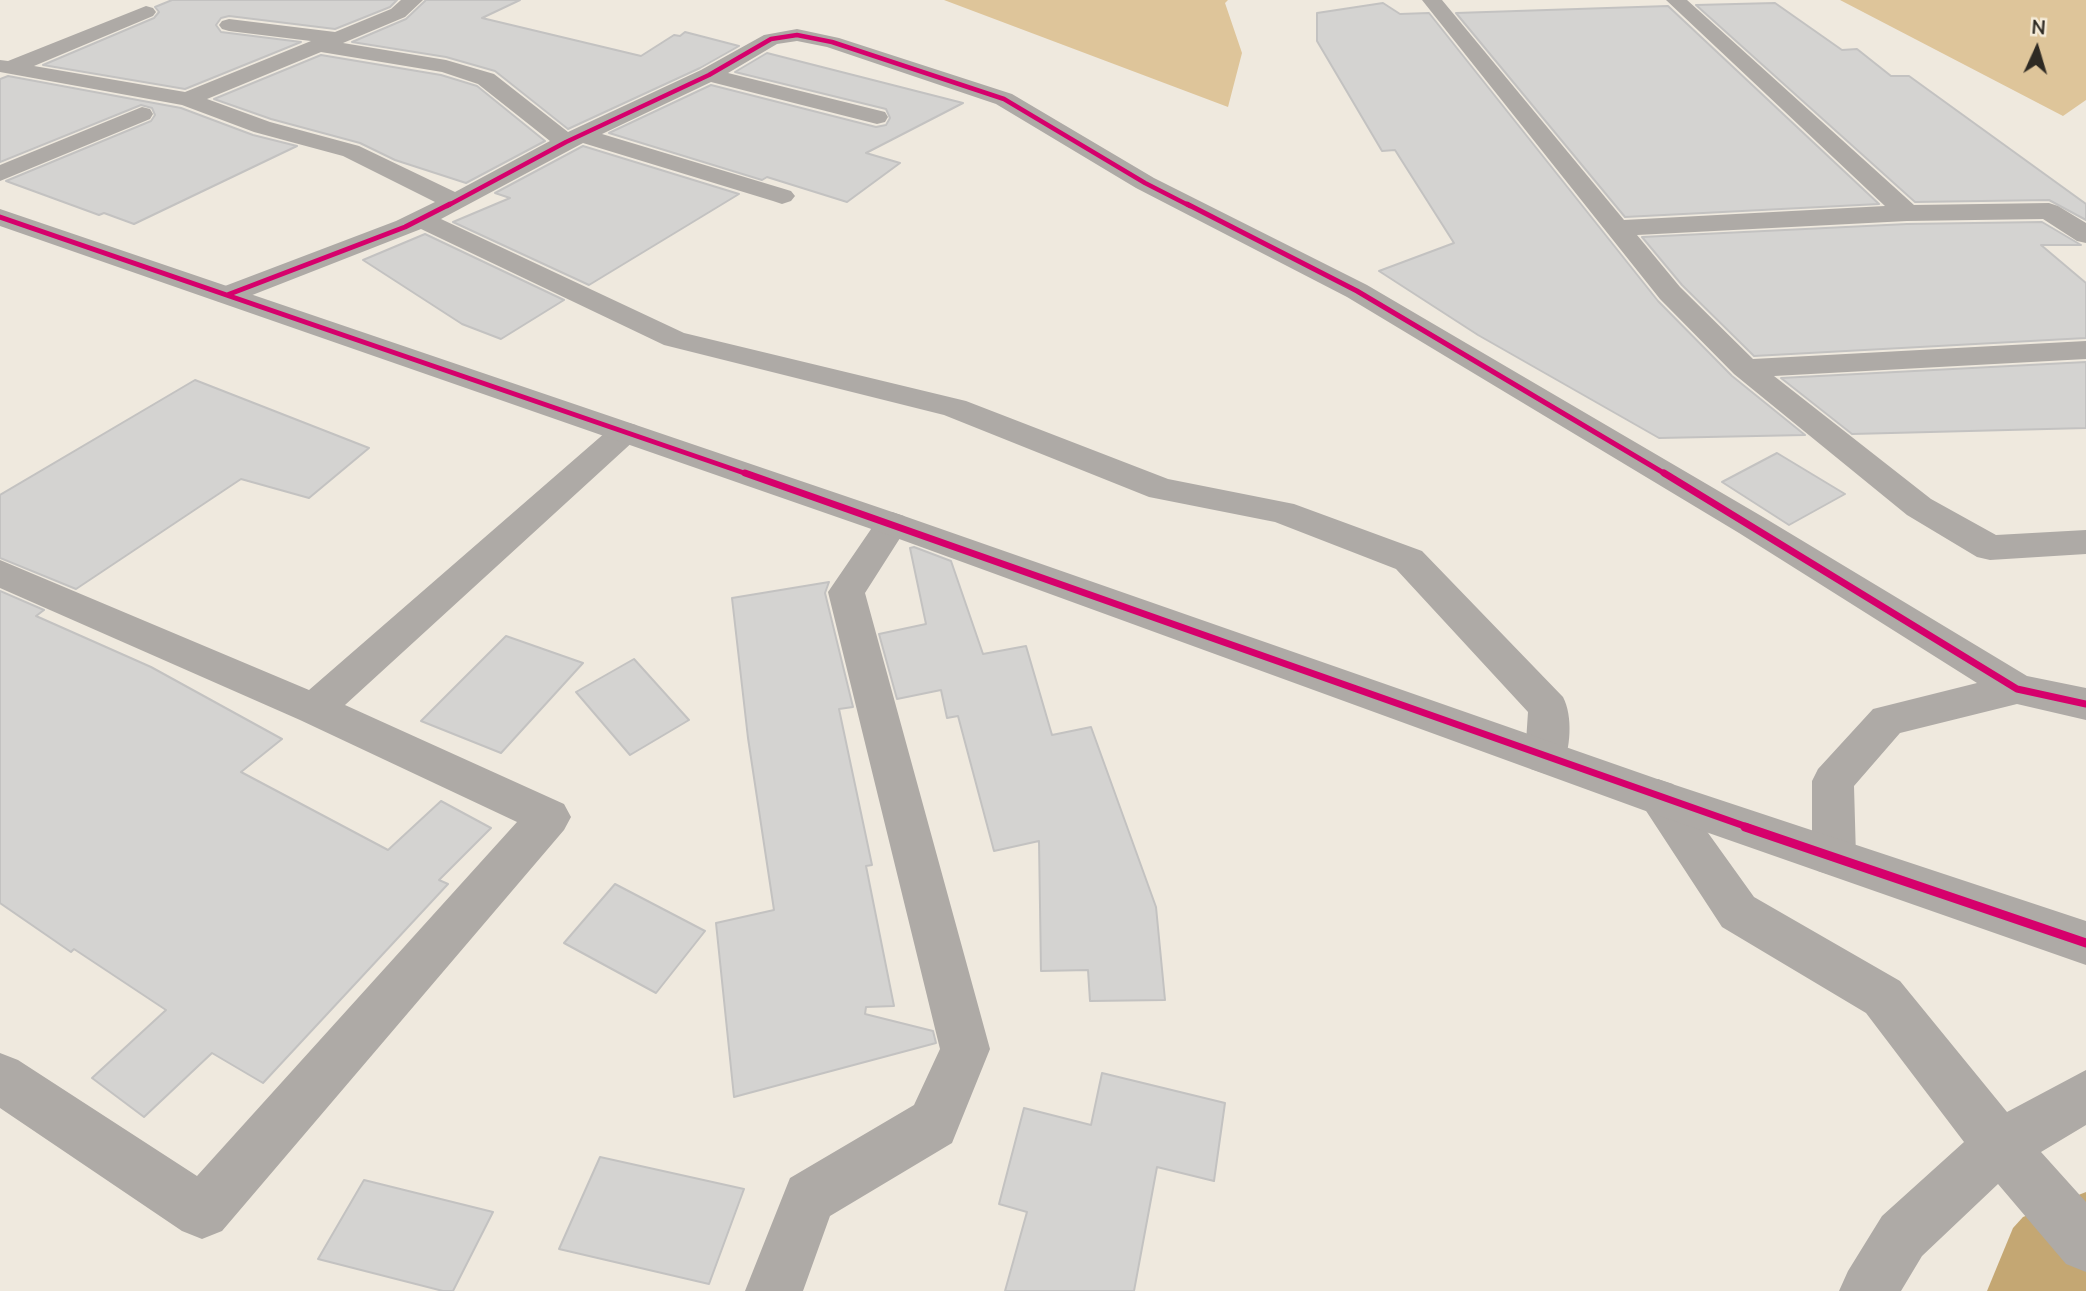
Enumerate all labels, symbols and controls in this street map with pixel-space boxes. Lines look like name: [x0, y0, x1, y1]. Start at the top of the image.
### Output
north arrow: [2002, 14, 2072, 84]
text: N: [2030, 15, 2046, 42]

